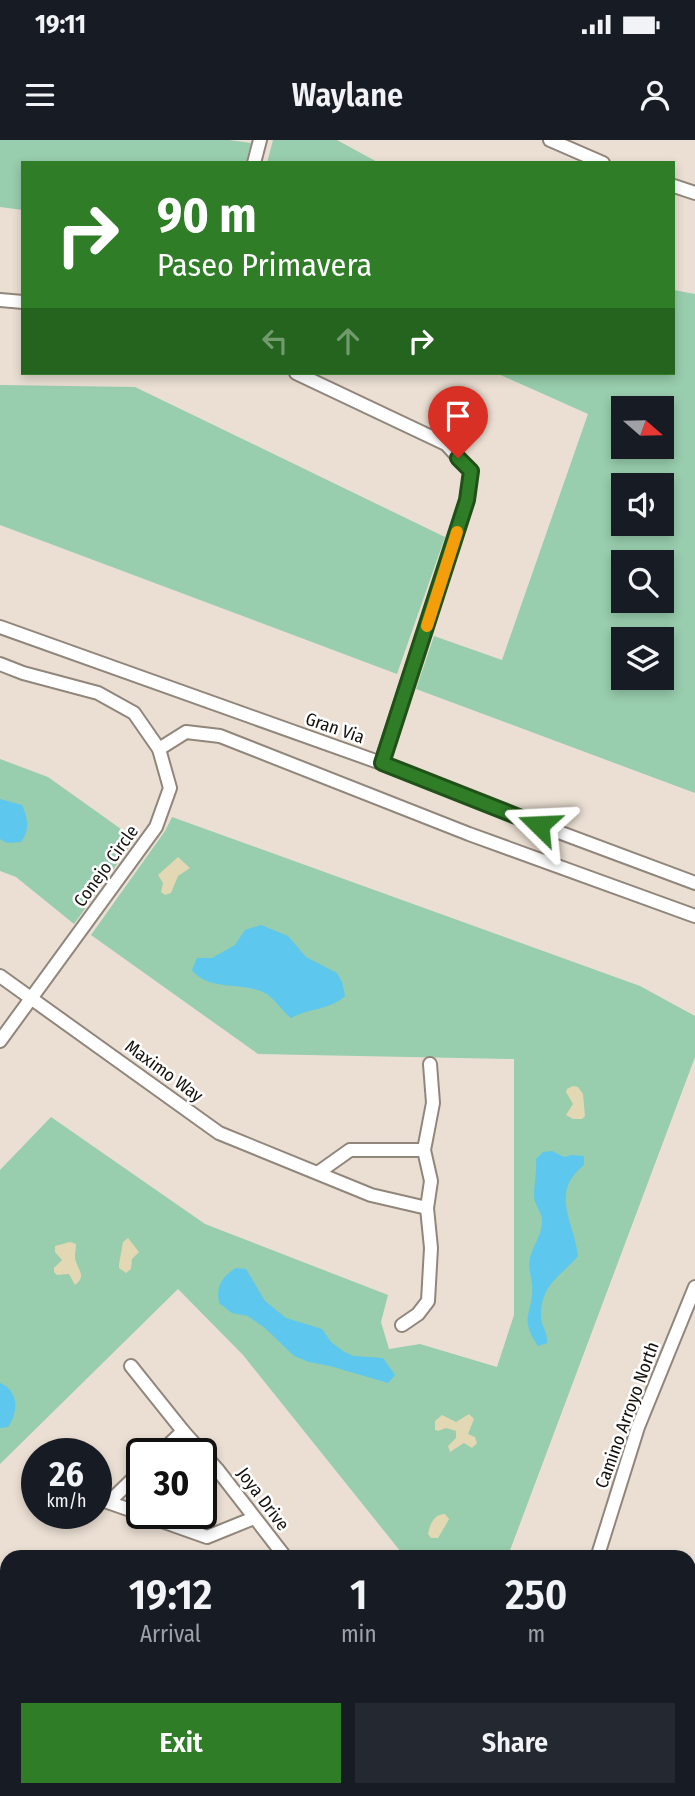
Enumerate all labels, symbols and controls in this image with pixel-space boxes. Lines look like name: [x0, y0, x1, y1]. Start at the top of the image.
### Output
text: 19:11: [35, 9, 86, 40]
icon: menu: [21, 76, 59, 114]
text: Waylane: [292, 76, 403, 114]
icon: person: [636, 76, 674, 114]
text: 90 m: [157, 186, 257, 245]
icon: right: [42, 189, 133, 280]
text: Paseo Primavera: [157, 246, 372, 284]
icon: left: [256, 322, 294, 360]
icon: ahead: [329, 322, 367, 360]
icon: right: [402, 322, 440, 360]
pin: [428, 386, 488, 458]
north arrow: [611, 396, 674, 458]
map controls: [611, 396, 674, 690]
icon: arrive: [439, 397, 477, 435]
button: sound: [611, 473, 674, 536]
button: search: [611, 550, 674, 613]
button: layers: [611, 627, 674, 690]
street label: Gran Via: [303, 708, 368, 748]
position arrow: [502, 788, 576, 862]
street label: Conejo Circle: [69, 821, 143, 911]
street label: Maximo Way: [121, 1035, 207, 1107]
street label: Camino Arroyo North: [590, 1339, 664, 1491]
speed limit sign: 30: [126, 1438, 217, 1529]
text: 26: [49, 1453, 84, 1495]
street label: Joya Drive: [232, 1463, 294, 1535]
text: km/h: [46, 1490, 87, 1512]
text: 19:12: [129, 1570, 212, 1620]
text: 1: [350, 1570, 367, 1620]
text: 250: [505, 1570, 567, 1620]
text: Arrival: [140, 1620, 201, 1648]
text: min: [341, 1620, 377, 1648]
text: m: [527, 1620, 545, 1648]
button: Exit: [21, 1703, 341, 1783]
button: Share: [355, 1703, 675, 1783]

